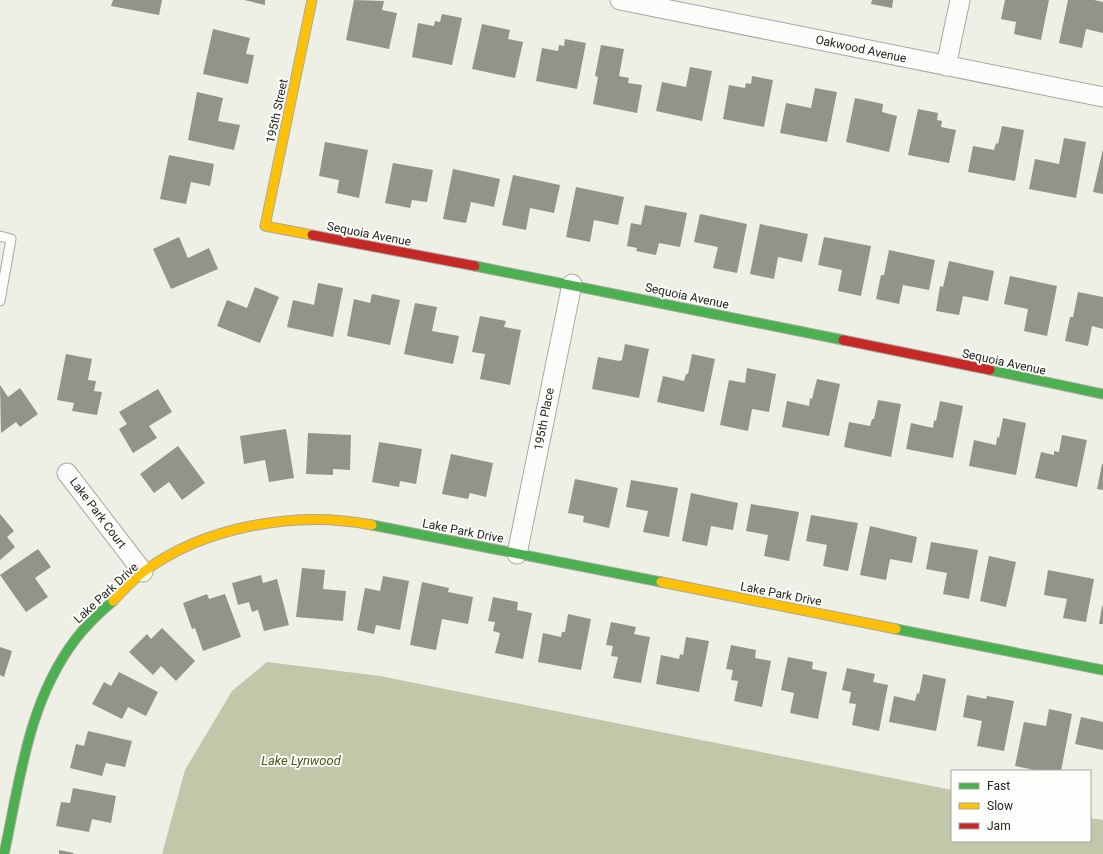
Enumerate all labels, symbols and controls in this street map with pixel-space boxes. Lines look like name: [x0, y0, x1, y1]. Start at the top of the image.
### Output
street label: Oakwood Avenue: [814, 33, 908, 65]
street label: 195th Street: [263, 77, 291, 144]
street label: Sequoia Avenue: [326, 219, 412, 249]
street label: Sequoia Avenue: [644, 280, 730, 312]
street label: Sequoia Avenue: [961, 346, 1047, 378]
street label: 195th Place: [531, 387, 557, 451]
street label: Lake Park Court: [67, 475, 129, 551]
street label: Lake Park Drive: [421, 516, 505, 546]
street label: Lake Park Drive: [71, 560, 141, 626]
street label: Lake Park Drive: [739, 579, 823, 609]
water label: Lake Lynwood: [261, 753, 342, 768]
legend: [951, 770, 1091, 842]
text: Fast: [987, 779, 1010, 793]
text: Slow: [987, 799, 1013, 813]
text: Jam: [987, 819, 1011, 833]

